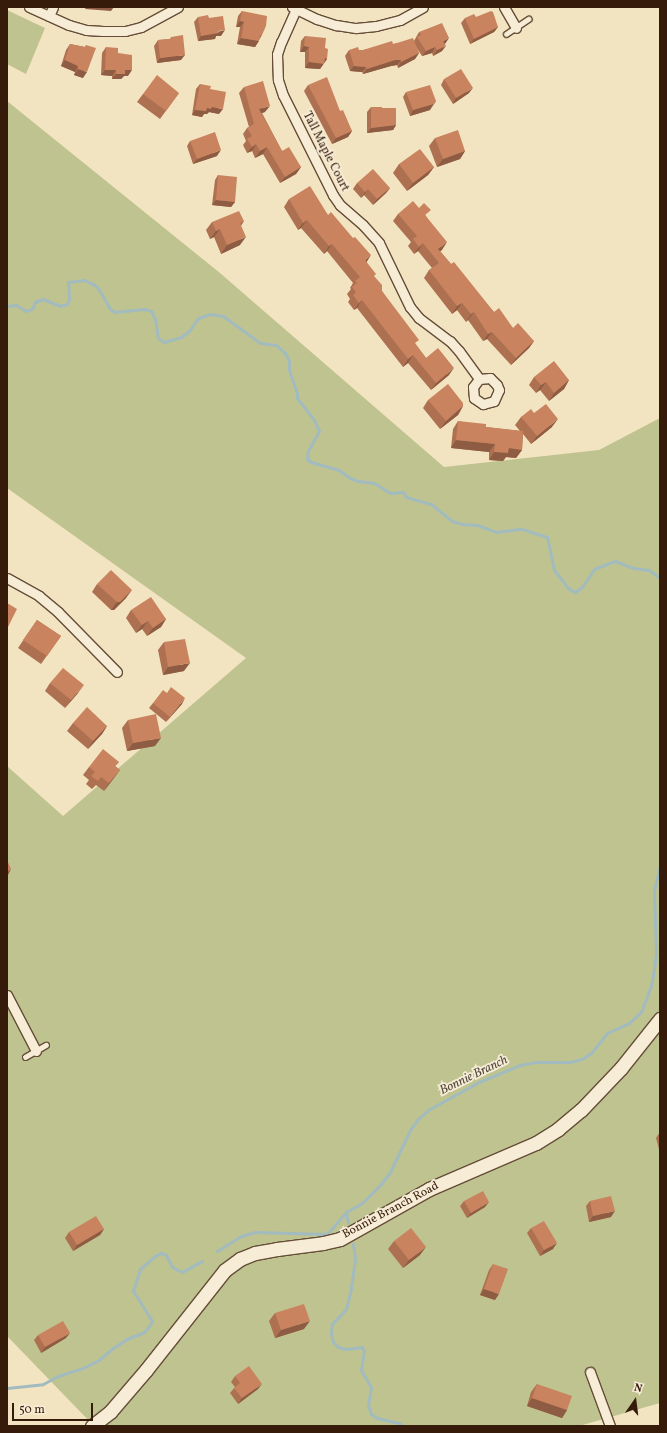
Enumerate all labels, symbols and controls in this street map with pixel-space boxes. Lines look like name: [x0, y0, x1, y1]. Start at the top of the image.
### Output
street label: Tall Maple Court: [299, 110, 351, 194]
water label: Bonnie Branch: [437, 1053, 511, 1099]
street label: Bonnie Branch Road: [340, 1179, 442, 1243]
north arrow: [615, 1381, 655, 1421]
text: N: [632, 1381, 644, 1397]
scale bar: [14, 1395, 95, 1421]
text: 50 m: [19, 1402, 45, 1418]

